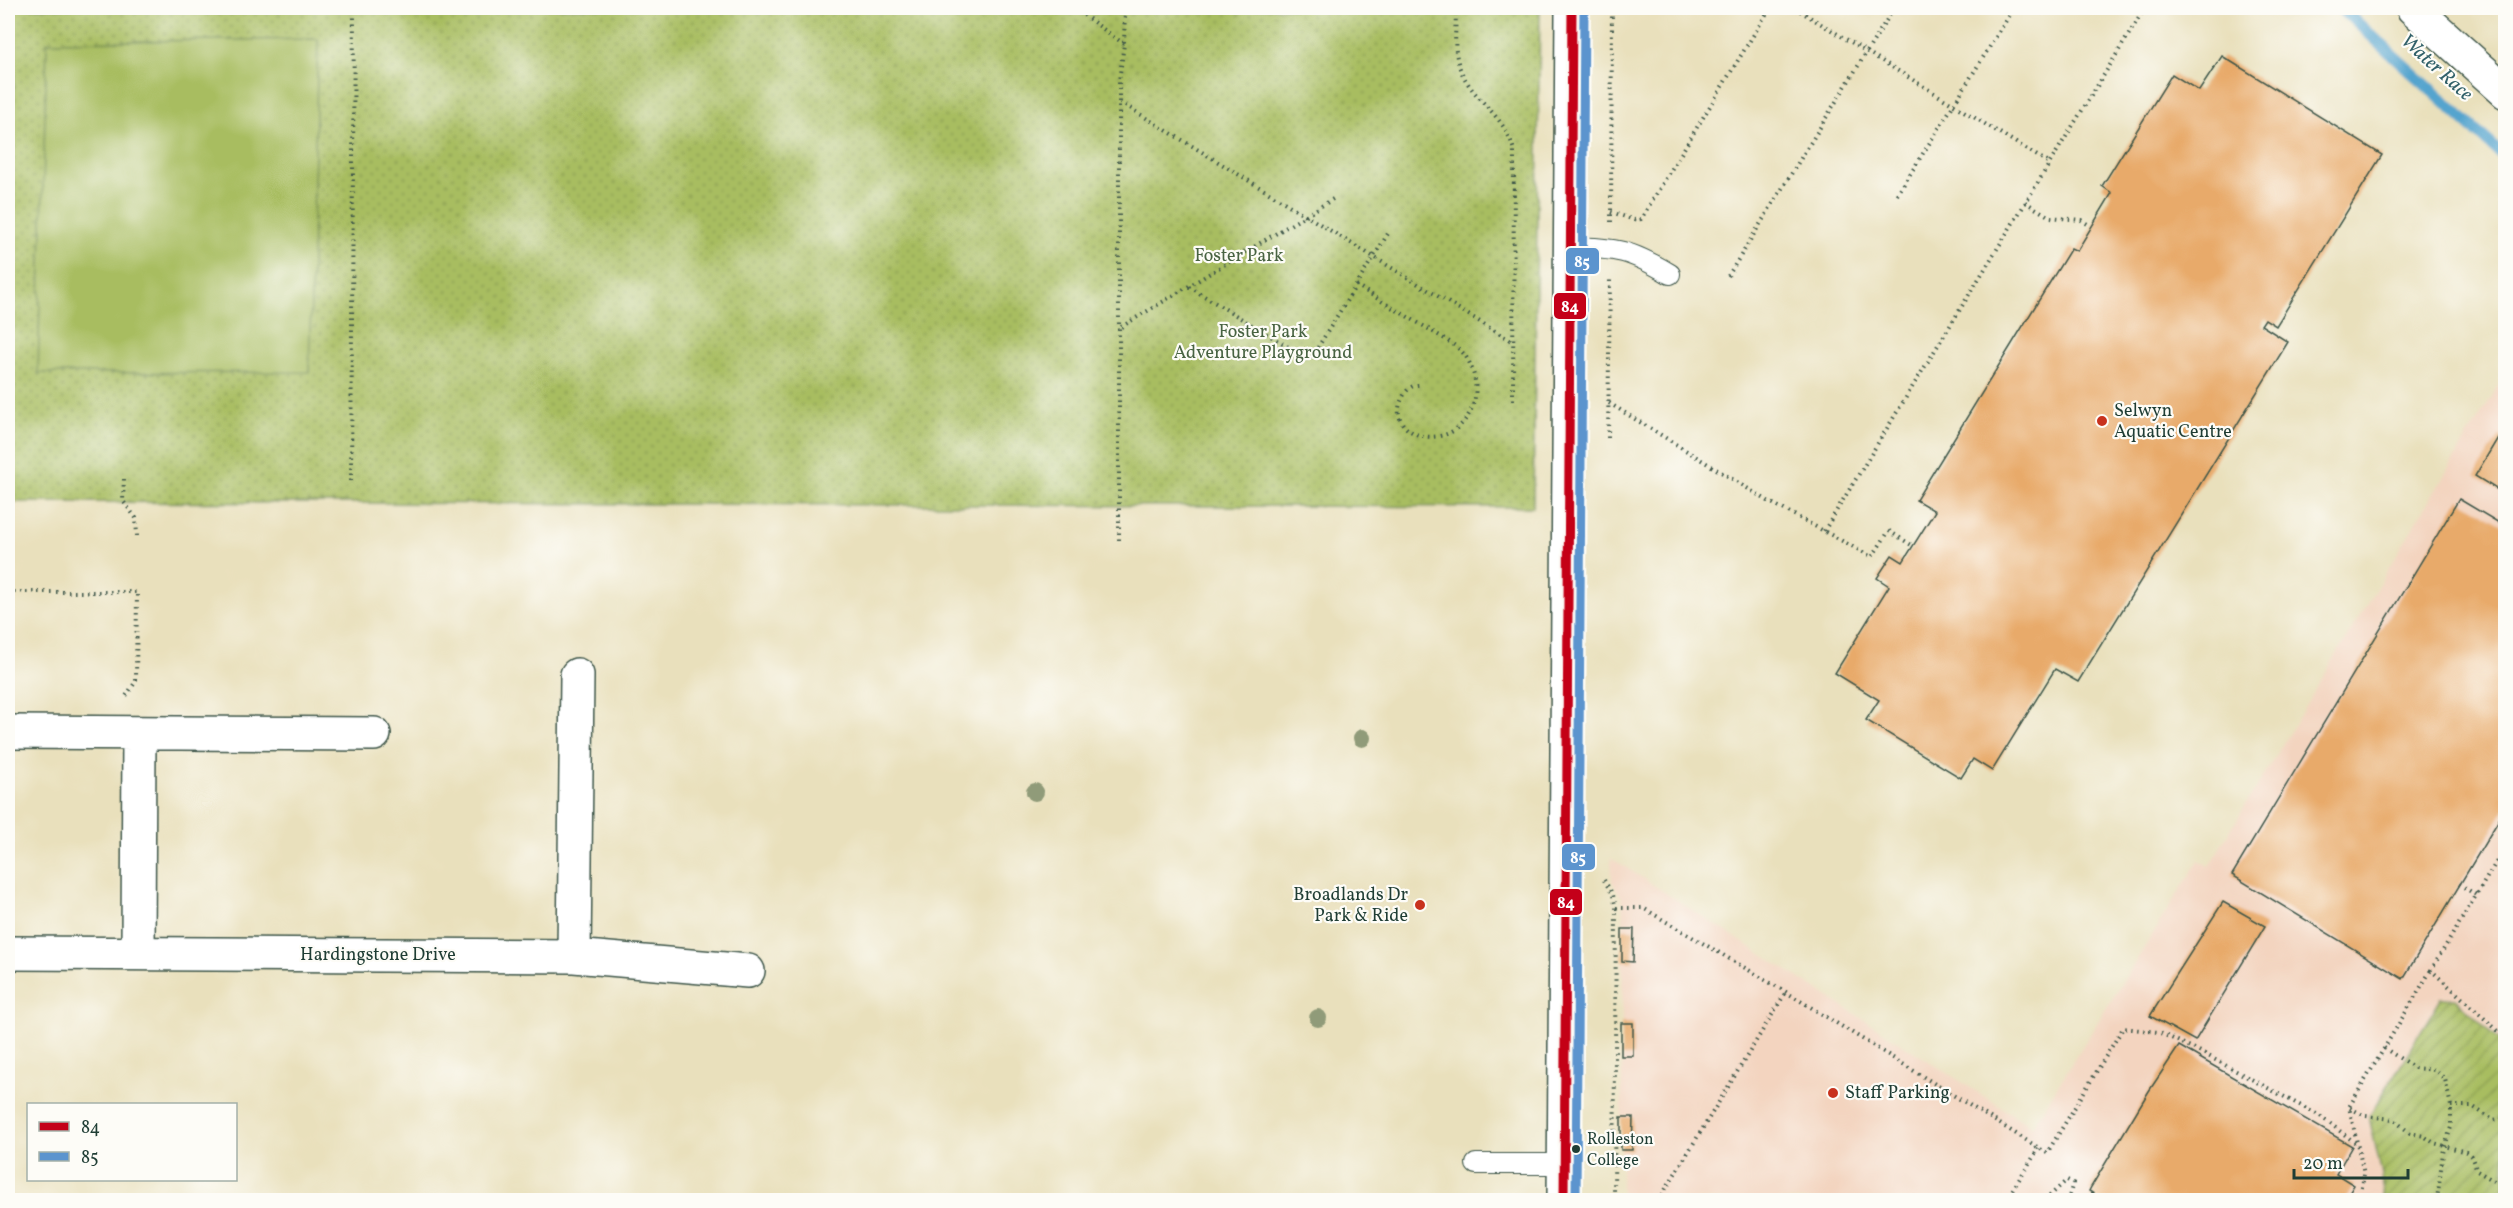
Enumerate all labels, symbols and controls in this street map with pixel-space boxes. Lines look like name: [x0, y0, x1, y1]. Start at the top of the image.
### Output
water label: Water Race: [2394, 28, 2479, 109]
park label: Foster Park: [1194, 244, 1284, 269]
line badge: 85: [1565, 247, 1600, 275]
text: 85: [1574, 252, 1590, 274]
line badge: 84: [1553, 292, 1587, 320]
text: 84: [1561, 297, 1579, 319]
park label: Foster Park Adventure Playground: [1174, 320, 1352, 366]
place label: Selwyn Aquatic Centre: [2114, 399, 2232, 445]
marker: Selwyn Aquatic Centre: [2095, 414, 2109, 428]
line badge: 85: [1561, 843, 1596, 871]
text: 85: [1570, 848, 1586, 870]
place label: Broadlands Dr Park & Ride: [1293, 883, 1408, 929]
line badge: 84: [1549, 888, 1583, 916]
text: 84: [1557, 893, 1575, 915]
marker: Broadlands Dr Park & Ride: [1413, 898, 1427, 912]
street label: Hardingstone Drive: [300, 943, 456, 968]
place label: Staff Parking: [1845, 1081, 1950, 1106]
marker: Staff Parking: [1826, 1086, 1840, 1100]
legend: [27, 1103, 237, 1181]
text: 84: [81, 1116, 100, 1141]
place label: Rolleston College: [1587, 1129, 1654, 1172]
scale bar: [2294, 1142, 2408, 1180]
marker: Rolleston College: [1570, 1143, 1582, 1155]
text: 85: [81, 1146, 99, 1171]
text: 20 m: [2303, 1152, 2343, 1177]

